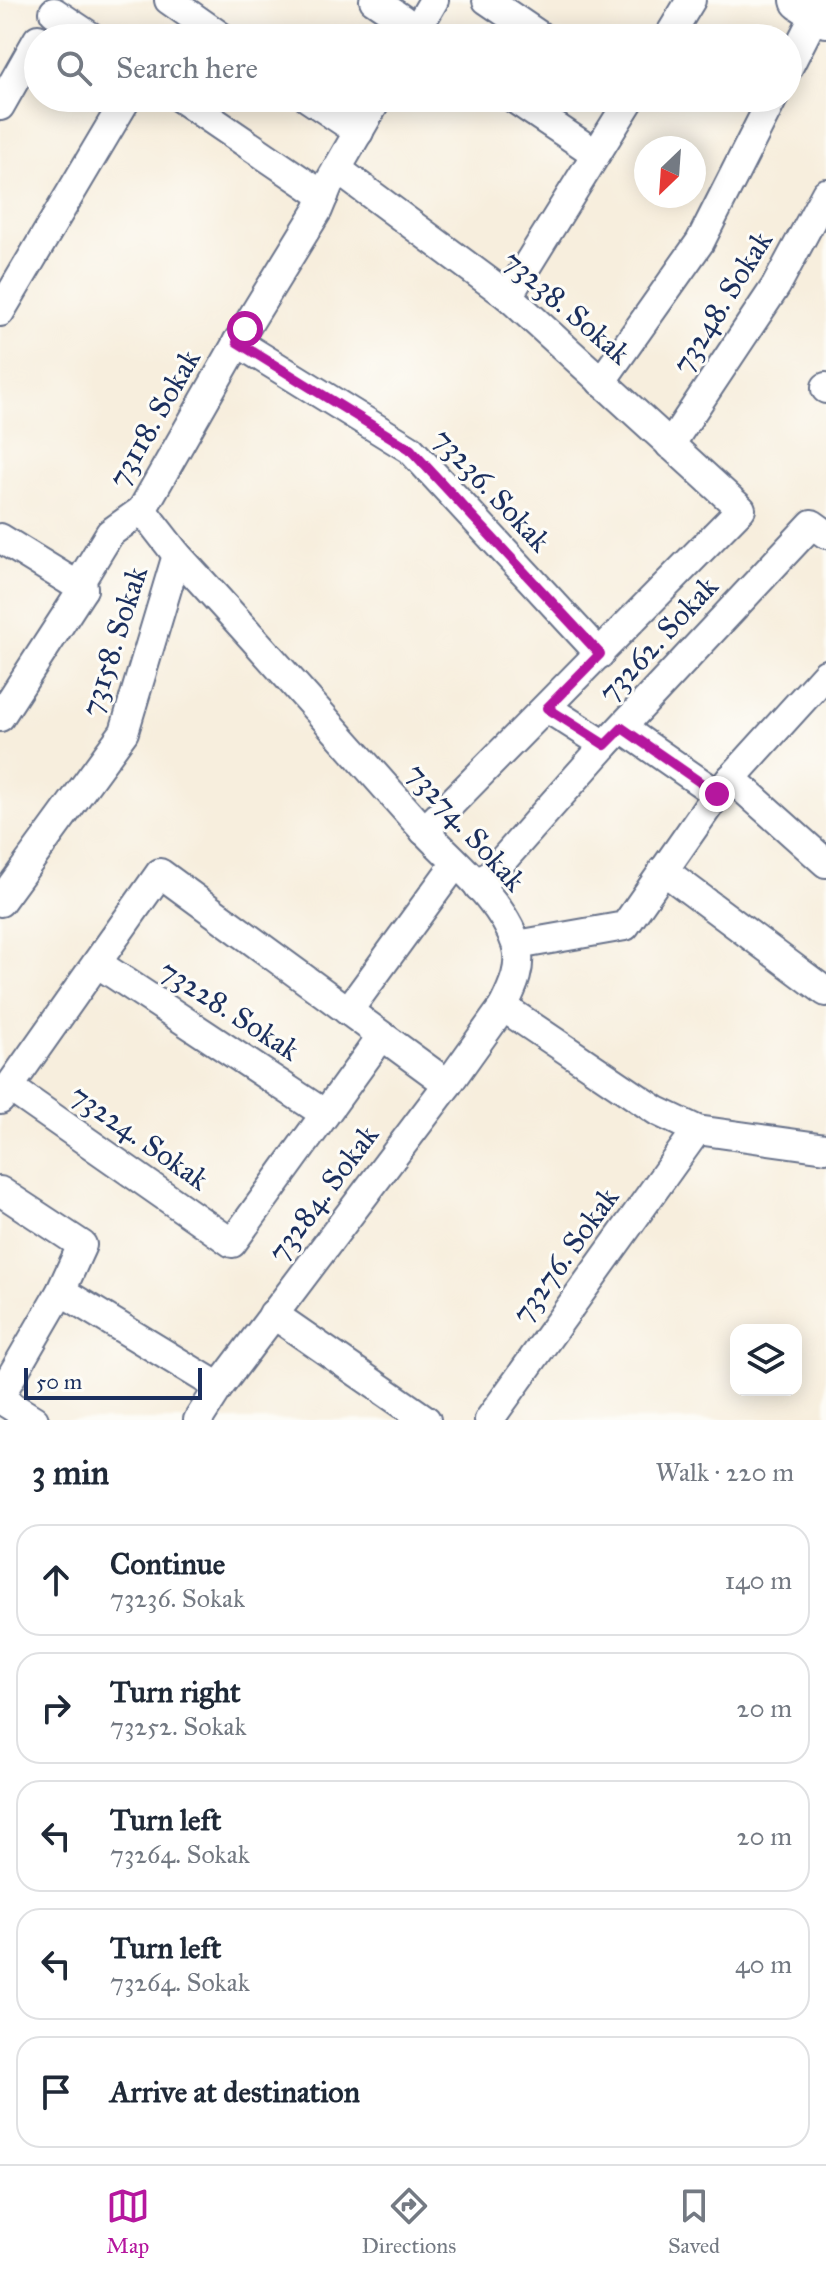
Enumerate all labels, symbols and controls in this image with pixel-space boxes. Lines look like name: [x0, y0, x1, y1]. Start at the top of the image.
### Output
search box: [24, 24, 802, 112]
icon: search: [52, 46, 96, 90]
text: Search here: [116, 50, 258, 86]
north arrow: [634, 136, 706, 208]
street label: 73248. Sokak: [664, 224, 780, 380]
street label: 73238. Sokak: [496, 242, 638, 372]
route start: [227, 311, 263, 347]
street label: 73118. Sokak: [100, 343, 208, 493]
street label: 73236. Sokak: [426, 421, 558, 559]
street label: 73158. Sokak: [73, 562, 155, 720]
street label: 73262. Sokak: [591, 568, 726, 710]
street label: 73274. Sokak: [399, 755, 533, 899]
route end: [699, 776, 735, 812]
street label: 73228. Sokak: [153, 952, 307, 1068]
street label: 73224. Sokak: [64, 1076, 216, 1198]
street label: 73284. Sokak: [260, 1117, 386, 1268]
street label: 73276. Sokak: [504, 1180, 626, 1330]
map controls: [730, 1324, 802, 1396]
button: layers: [730, 1324, 802, 1396]
scale bar: [24, 1364, 202, 1400]
text: 50 m: [36, 1368, 82, 1395]
text: 3 min: [32, 1452, 109, 1493]
text: Walk · 220 m: [655, 1456, 794, 1488]
text: Continue: [110, 1546, 225, 1582]
icon: ahead: [34, 1558, 78, 1602]
text: 140 m: [725, 1564, 792, 1596]
text: 73236. Sokak: [110, 1582, 245, 1614]
text: Turn right: [110, 1674, 241, 1710]
icon: right: [34, 1686, 78, 1730]
text: 20 m: [737, 1692, 792, 1724]
text: 73252. Sokak: [110, 1710, 247, 1742]
text: Turn left: [110, 1802, 221, 1838]
icon: left: [34, 1814, 78, 1858]
text: 20 m: [737, 1820, 792, 1852]
text: 73264. Sokak: [110, 1838, 250, 1870]
text: Turn left: [110, 1930, 221, 1966]
icon: left: [34, 1942, 78, 1986]
text: 40 m: [735, 1948, 792, 1980]
text: 73264. Sokak: [110, 1966, 250, 1998]
icon: arrive: [34, 2070, 78, 2114]
text: Arrive at destination: [110, 2074, 360, 2110]
tab: Map: [106, 2184, 150, 2259]
tab: Directions: [361, 2184, 456, 2259]
tab: Saved: [668, 2184, 720, 2259]

